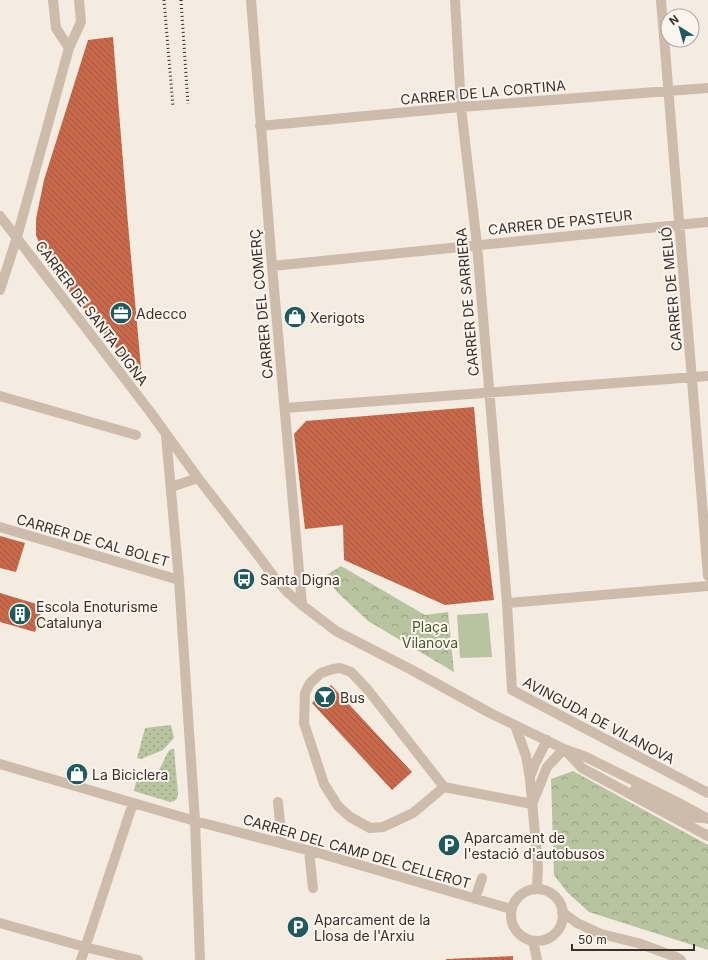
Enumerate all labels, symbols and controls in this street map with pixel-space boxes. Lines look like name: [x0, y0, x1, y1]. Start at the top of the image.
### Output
north arrow: [660, 8, 700, 48]
text: N: [666, 12, 682, 28]
street label: CARRER DE LA CORTINA: [400, 76, 567, 108]
street label: CARRER DE PASTEUR: [487, 206, 633, 238]
street label: CARRER DE MELIÓ: [657, 226, 685, 352]
street label: CARRER DE SARRIERA: [452, 227, 482, 377]
street label: CARRER DEL COMERÇ: [246, 228, 276, 380]
street label: CARRER DE SANTA DIGNA: [32, 237, 152, 389]
office icon: Adecco: [108, 300, 134, 326]
shop icon: Xerigots: [282, 304, 308, 330]
place label: Adecco: [136, 305, 187, 322]
place label: Xerigots: [310, 309, 365, 326]
street label: CARRER DE CAL BOLET: [15, 510, 171, 570]
bus stop icon: Santa Digna: [231, 566, 257, 592]
place label: Santa Digna: [260, 571, 340, 588]
place label: Escola Enoturisme Catalunya: [36, 598, 158, 631]
building icon: Escola Enoturisme Catalunya: [7, 601, 33, 627]
park label: Plaça Vilanova: [402, 618, 458, 651]
street label: AVINGUDA DE VILANOVA: [520, 673, 678, 767]
bar icon: Bus: [312, 684, 338, 710]
place label: Bus: [340, 689, 365, 706]
shop icon: La Biciclera: [64, 761, 90, 787]
place label: La Biciclera: [92, 766, 168, 783]
street label: CARRER DEL CAMP DEL CELLEROT: [241, 810, 473, 892]
place label: Aparcament de l'estació d'autobusos: [464, 829, 605, 862]
parking icon: Aparcament de l'estació d'autobusos: [436, 832, 462, 858]
place label: Aparcament de la Llosa de l'Arxiu: [314, 911, 430, 944]
parking icon: Aparcament de la Llosa de l'Arxiu: [285, 914, 311, 940]
scale bar: [572, 926, 694, 952]
text: 50 m: [578, 932, 607, 947]

